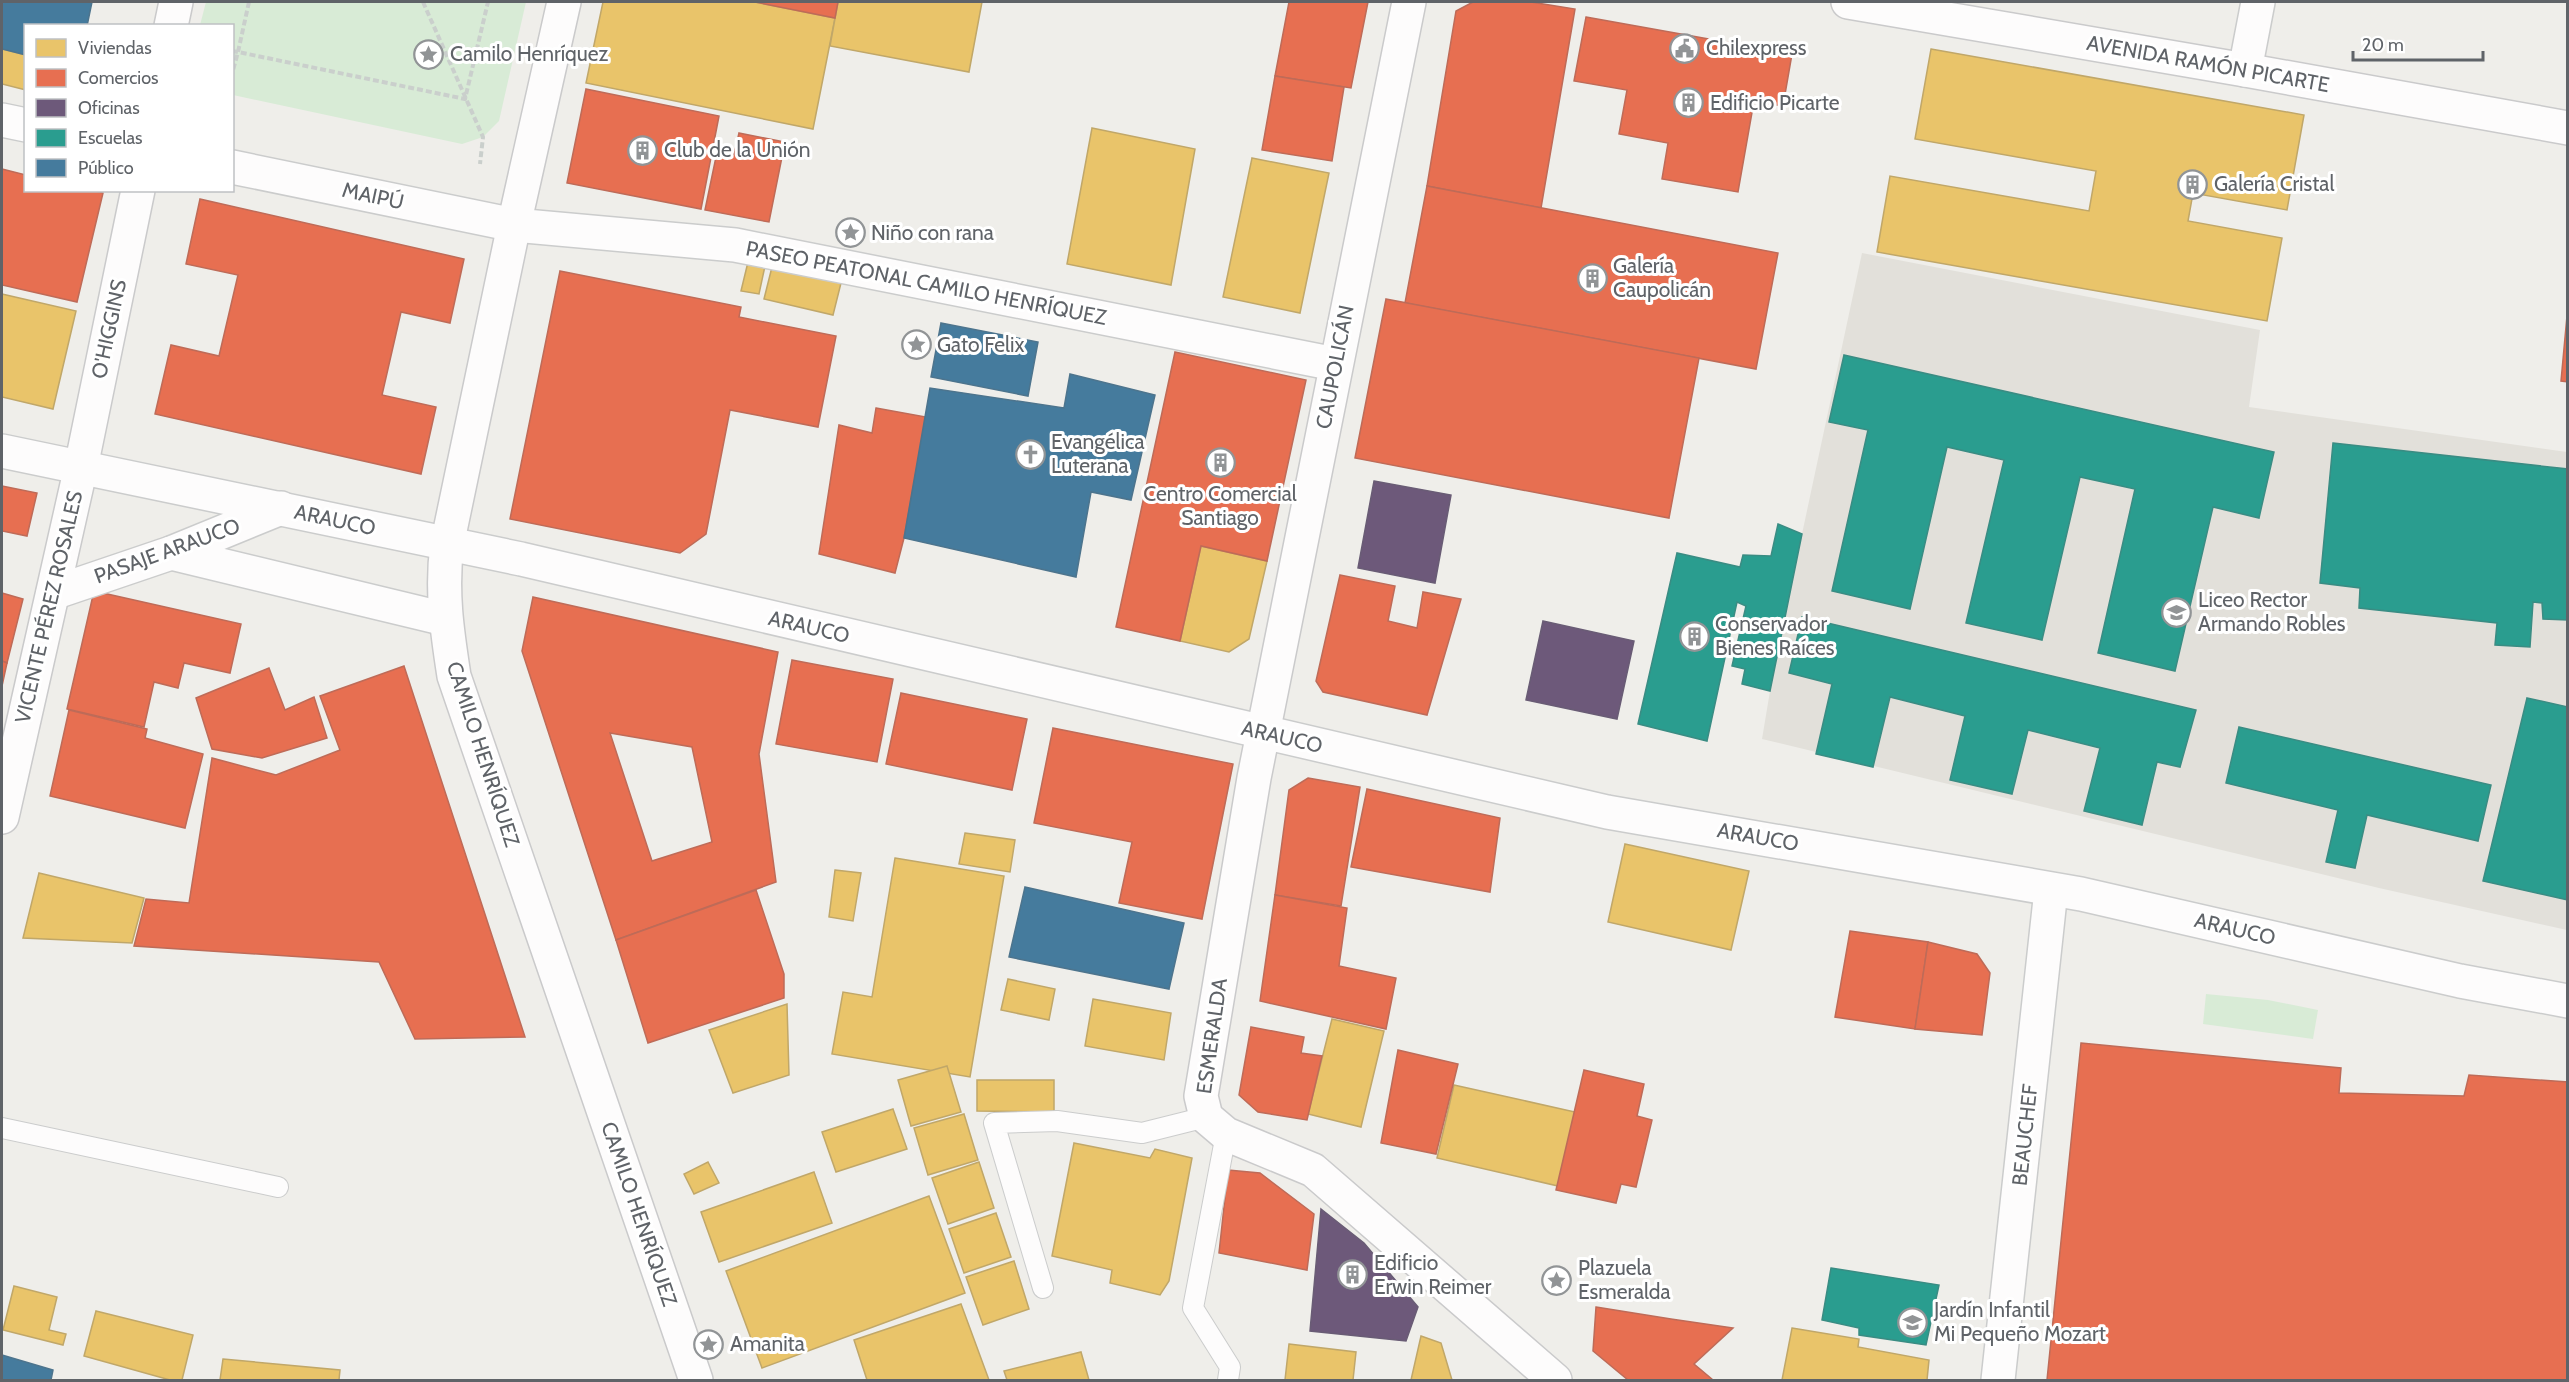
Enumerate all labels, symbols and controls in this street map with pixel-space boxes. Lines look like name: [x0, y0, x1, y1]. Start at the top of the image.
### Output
legend: [24, 24, 234, 192]
scale bar: [2353, 24, 2484, 62]
street label: AVENIDA RAMÓN PICARTE: [2085, 30, 2331, 97]
public building icon: Chilexpress: [1669, 32, 1701, 64]
text: 20 m: [2362, 34, 2404, 56]
place label: Chilexpress: [1706, 35, 1807, 60]
text: Viviendas: [78, 37, 152, 59]
place icon: Camilo Henríquez: [413, 38, 445, 70]
place label: Camilo Henríquez: [450, 41, 609, 66]
text: Comercios: [78, 67, 159, 89]
building icon: Edificio Picarte: [1673, 87, 1705, 119]
place label: Edificio Picarte: [1710, 90, 1840, 115]
text: Oficinas: [78, 97, 140, 119]
text: Escuelas: [78, 127, 143, 149]
building icon: Club de la Unión: [627, 134, 659, 166]
place label: Club de la Unión: [664, 137, 811, 162]
text: Público: [78, 157, 134, 179]
building icon: Galería Cristal: [2177, 168, 2209, 200]
place label: Galería Cristal: [2214, 171, 2334, 196]
street label: MAIPÚ: [340, 177, 406, 214]
place icon: Niño con rana: [834, 217, 866, 249]
place label: Niño con rana: [871, 220, 994, 245]
street label: PASEO PEATONAL CAMILO HENRÍQUEZ: [744, 235, 1109, 330]
place label: Galería Caupolicán: [1613, 253, 1711, 302]
building icon: Galería Caupolicán: [1576, 262, 1608, 294]
street label: O'HIGGINS: [86, 277, 131, 381]
street label: CAUPOLICÁN: [1310, 303, 1359, 431]
place icon: Gato Felix: [900, 329, 932, 361]
place label: Gato Felix: [937, 332, 1024, 357]
place label: Evangélica Luterana: [1051, 429, 1145, 478]
church icon: Evangélica Luterana: [1014, 438, 1046, 470]
building icon: Centro Comercial Santiago: [1204, 447, 1236, 479]
place label: Centro Comercial Santiago: [1143, 481, 1297, 530]
street label: VICENTE PÉREZ ROSALES: [10, 488, 87, 726]
street label: ARAUCO: [292, 499, 378, 540]
street label: PASAJE ARAUCO: [91, 513, 243, 588]
place label: Liceo Rector Armando Robles: [2198, 587, 2346, 636]
school or university icon: Liceo Rector Armando Robles: [2161, 596, 2193, 628]
street label: ARAUCO: [766, 605, 852, 648]
place label: Conservador Bienes Raíces: [1715, 611, 1835, 660]
building icon: Conservador Bienes Raíces: [1678, 620, 1710, 652]
street label: CAMILO HENRÍQUEZ: [442, 658, 525, 850]
street label: ARAUCO: [1239, 715, 1325, 758]
street label: ARAUCO: [1715, 817, 1801, 856]
street label: ARAUCO: [2192, 907, 2278, 950]
street label: ESMERALDA: [1191, 976, 1232, 1095]
street label: BEAUCHEF: [2007, 1083, 2042, 1187]
street label: CAMILO HENRÍQUEZ: [596, 1119, 683, 1310]
place label: Edificio Erwin Reimer: [1374, 1250, 1492, 1299]
place label: Plazuela Esmeralda: [1578, 1255, 1671, 1304]
building icon: Edificio Erwin Reimer: [1337, 1259, 1369, 1291]
place icon: Plazuela Esmeralda: [1541, 1264, 1573, 1296]
place label: Jardín Infantil Mi Pequeño Mozart: [1933, 1297, 2106, 1346]
school or university icon: Jardín Infantil Mi Pequeño Mozart: [1897, 1306, 1929, 1338]
place icon: Amanita: [693, 1328, 725, 1360]
place label: Amanita: [730, 1331, 805, 1356]

